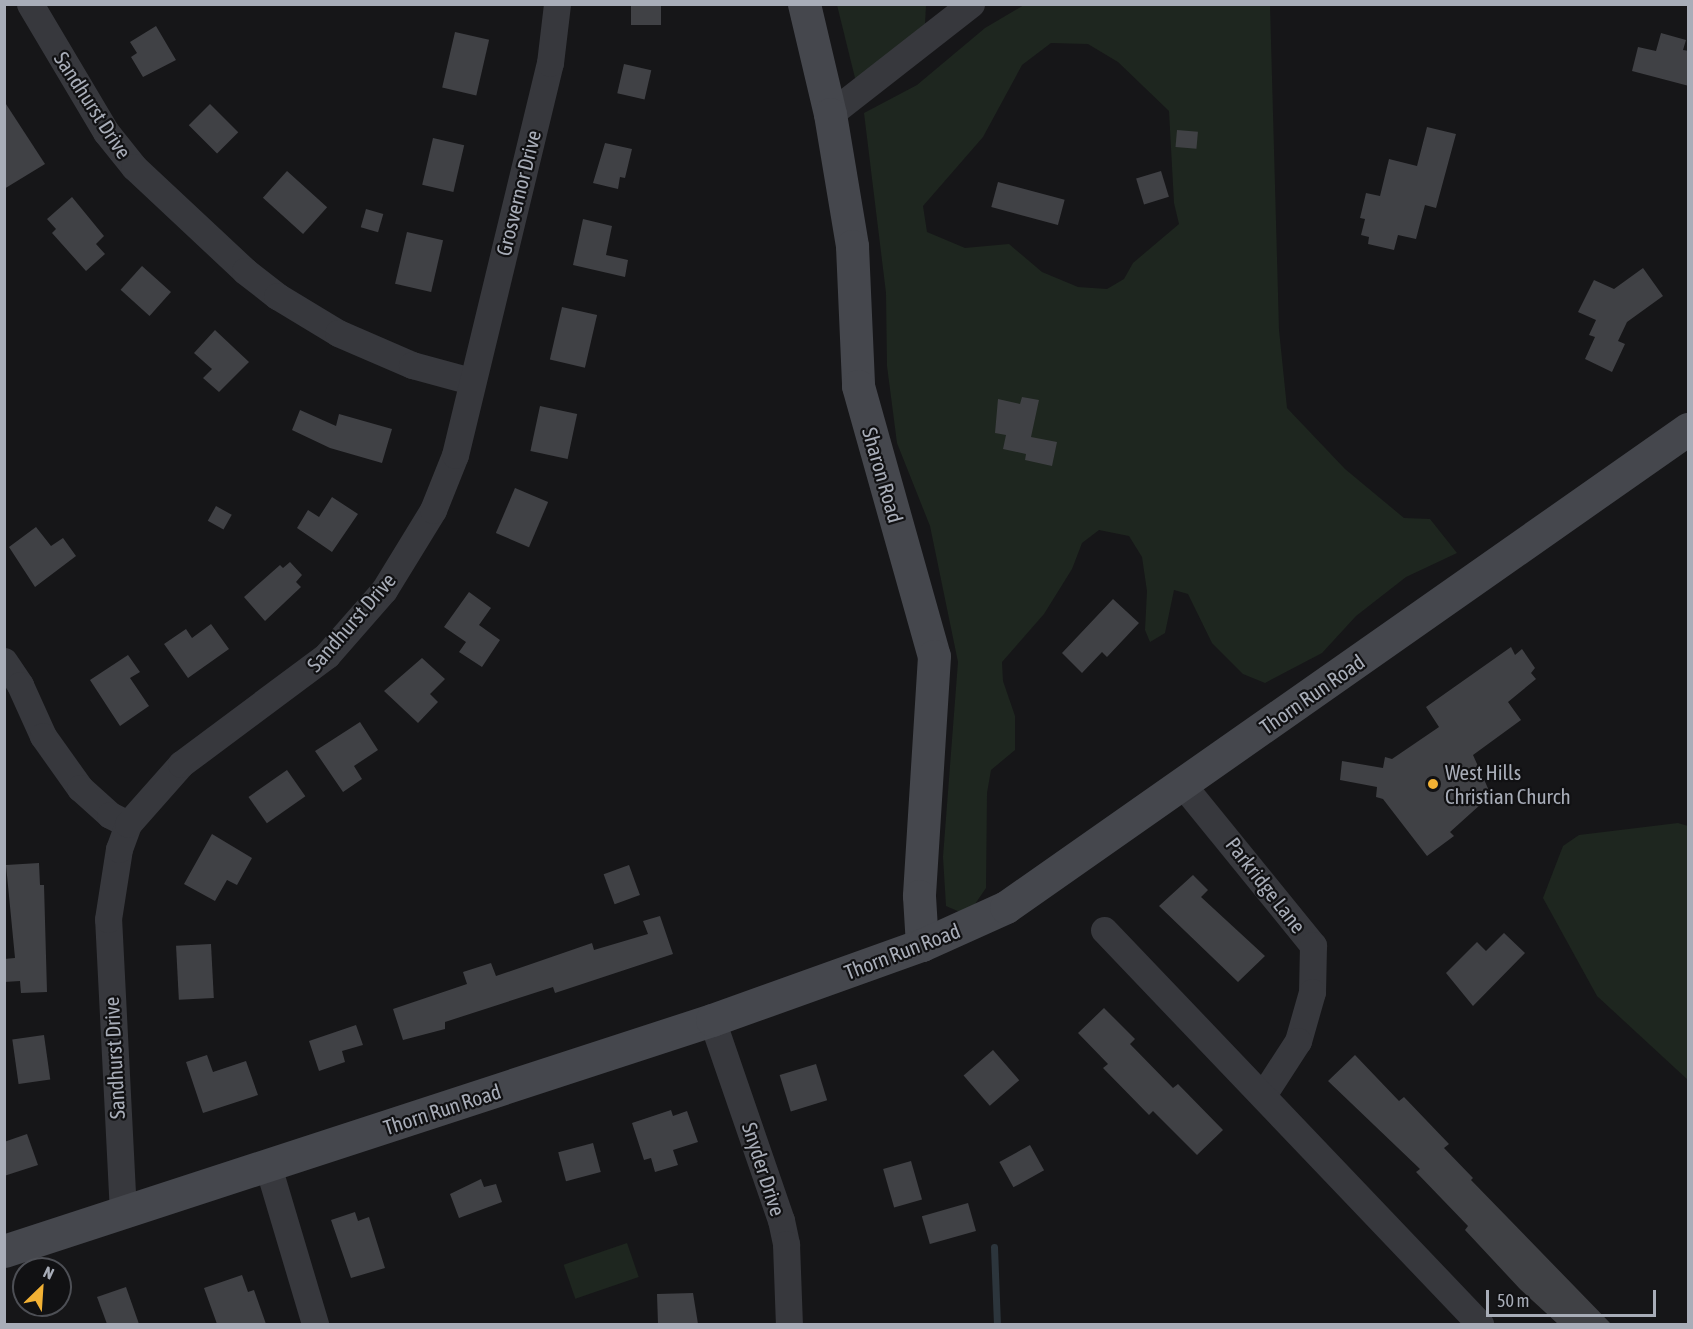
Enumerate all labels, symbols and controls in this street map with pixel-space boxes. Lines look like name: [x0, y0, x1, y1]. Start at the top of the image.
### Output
street label: Sandhurst Drive: [49, 47, 137, 163]
street label: Grosvernor Drive: [490, 128, 546, 258]
street label: Sharon Road: [857, 424, 909, 526]
street label: Sandhurst Drive: [301, 568, 401, 676]
street label: Thorn Run Road: [1255, 649, 1369, 739]
place label: West Hills Christian Church: [1445, 759, 1571, 809]
marker: West Hills Christian Church: [1426, 777, 1440, 791]
street label: Parkridge Lane: [1221, 832, 1311, 938]
street label: Thorn Run Road: [841, 917, 963, 985]
street label: Sandhurst Drive: [98, 996, 130, 1120]
street label: Thorn Run Road: [380, 1078, 504, 1140]
street label: Snyder Drive: [737, 1119, 791, 1219]
north arrow: [12, 1257, 72, 1317]
text: N: [41, 1262, 57, 1283]
scale bar: [1489, 1278, 1658, 1316]
text: 50 m: [1497, 1290, 1529, 1311]

